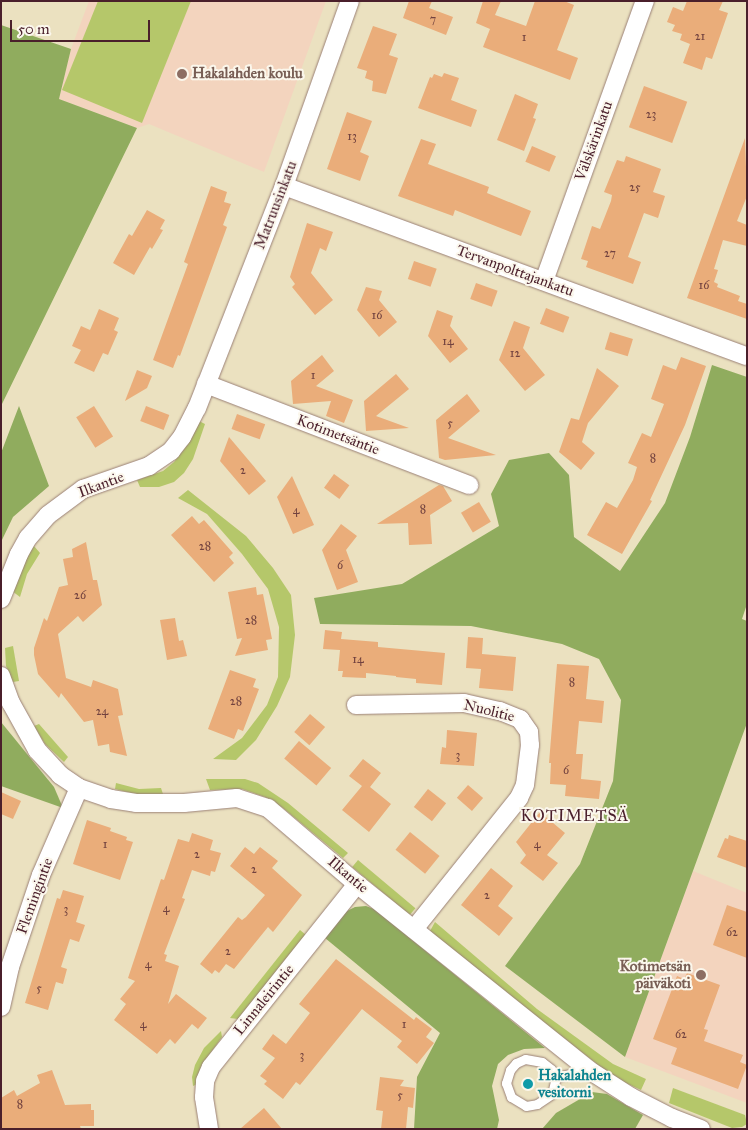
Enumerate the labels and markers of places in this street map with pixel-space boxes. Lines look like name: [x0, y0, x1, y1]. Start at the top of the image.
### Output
place label: Hakalahden koulu: [192, 65, 303, 83]
marker: Hakalahden koulu: [176, 68, 188, 80]
place label: Kotimetsän päiväkoti: [619, 957, 691, 992]
marker: Kotimetsän päiväkoti: [695, 969, 707, 981]
place label: Hakalahden vesitorni: [538, 1066, 611, 1101]
marker: Hakalahden vesitorni: [522, 1078, 534, 1090]

